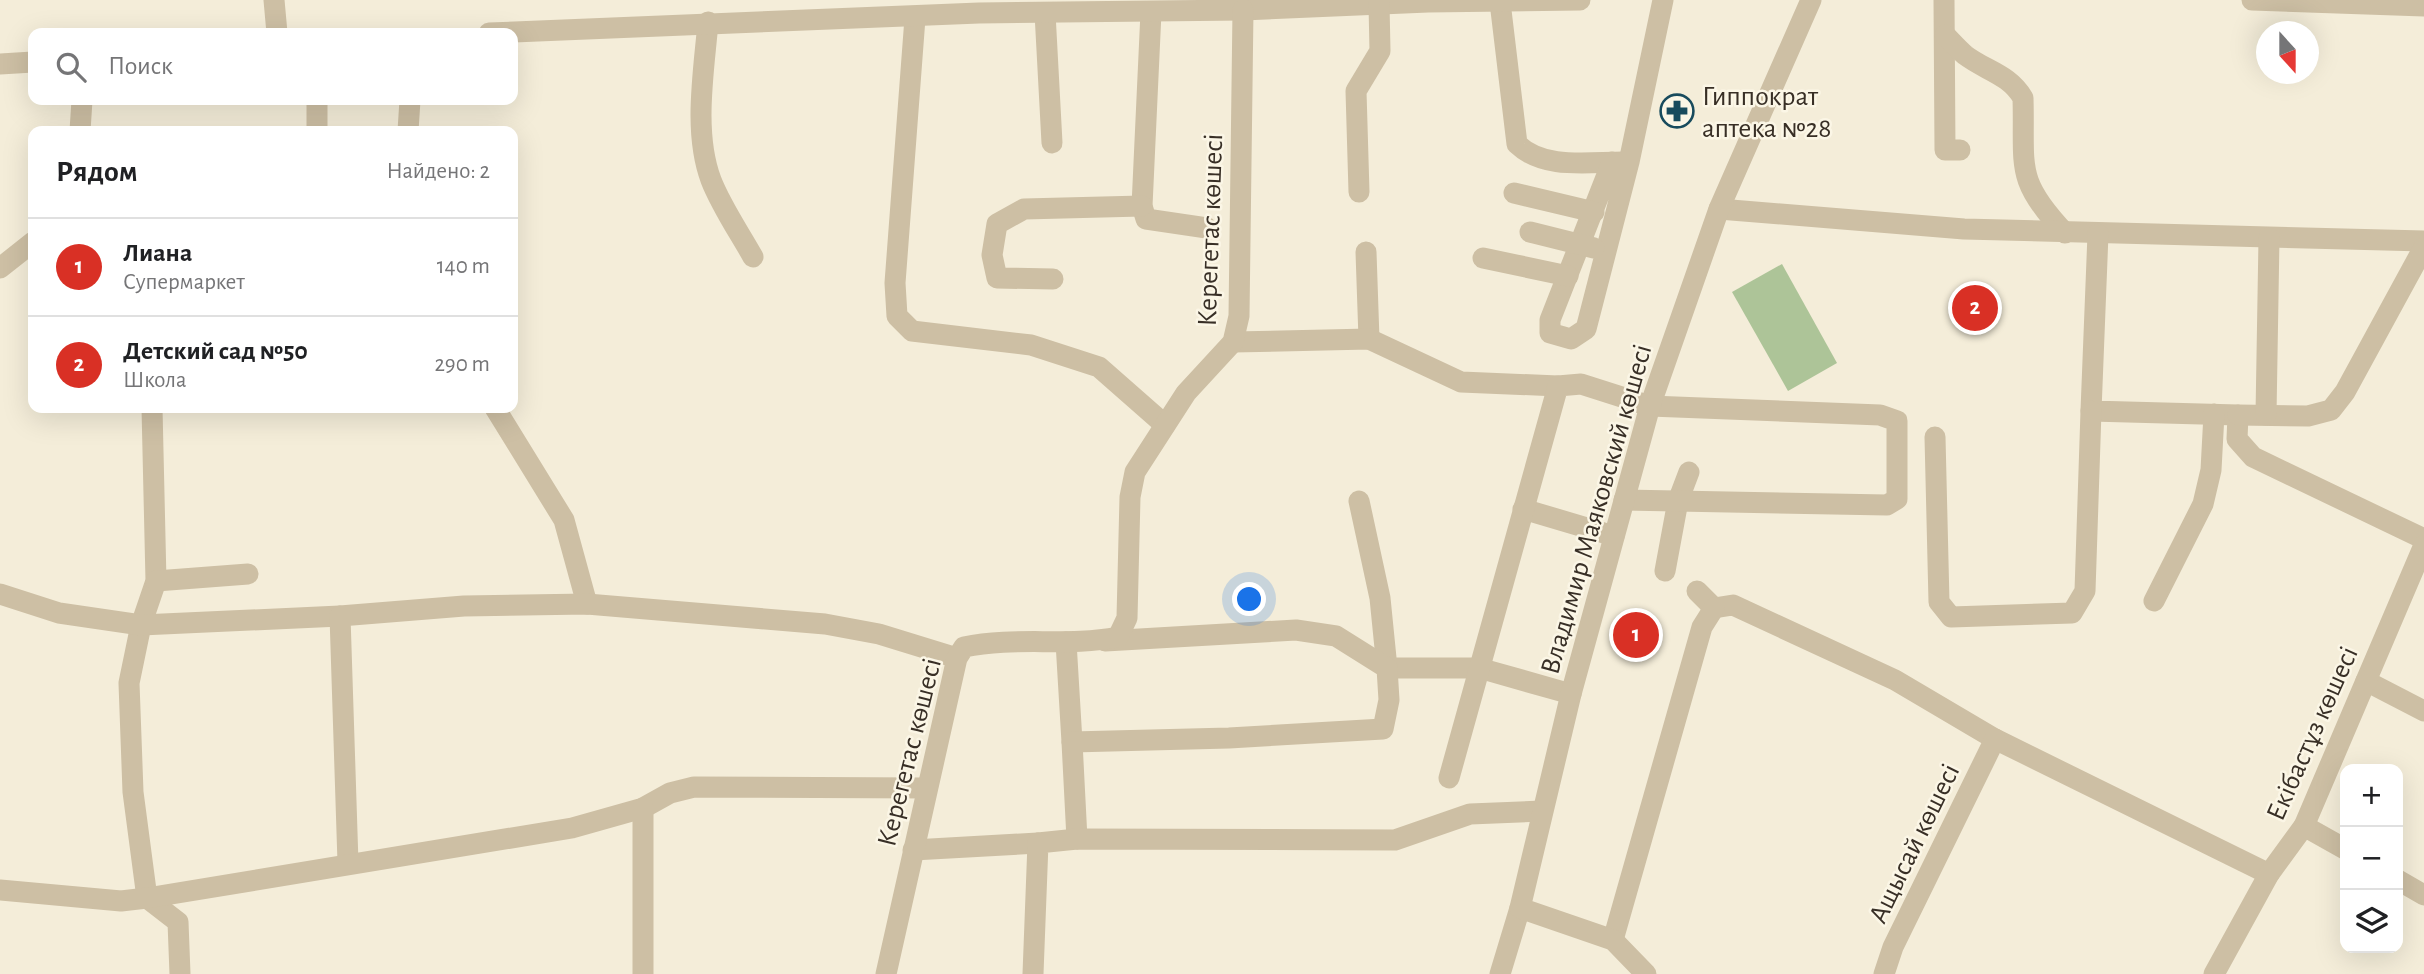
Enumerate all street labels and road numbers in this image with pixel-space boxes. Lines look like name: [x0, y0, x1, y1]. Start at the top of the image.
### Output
street label: Керегетас көшесі: [1194, 133, 1228, 327]
street label: Владимир Маяковский көшесі: [1536, 341, 1657, 678]
street label: Екібастұз көшесі: [2262, 643, 2364, 825]
street label: Керегетас көшесі: [873, 656, 947, 849]
street label: Ащысай көшесі: [1864, 760, 1965, 928]

